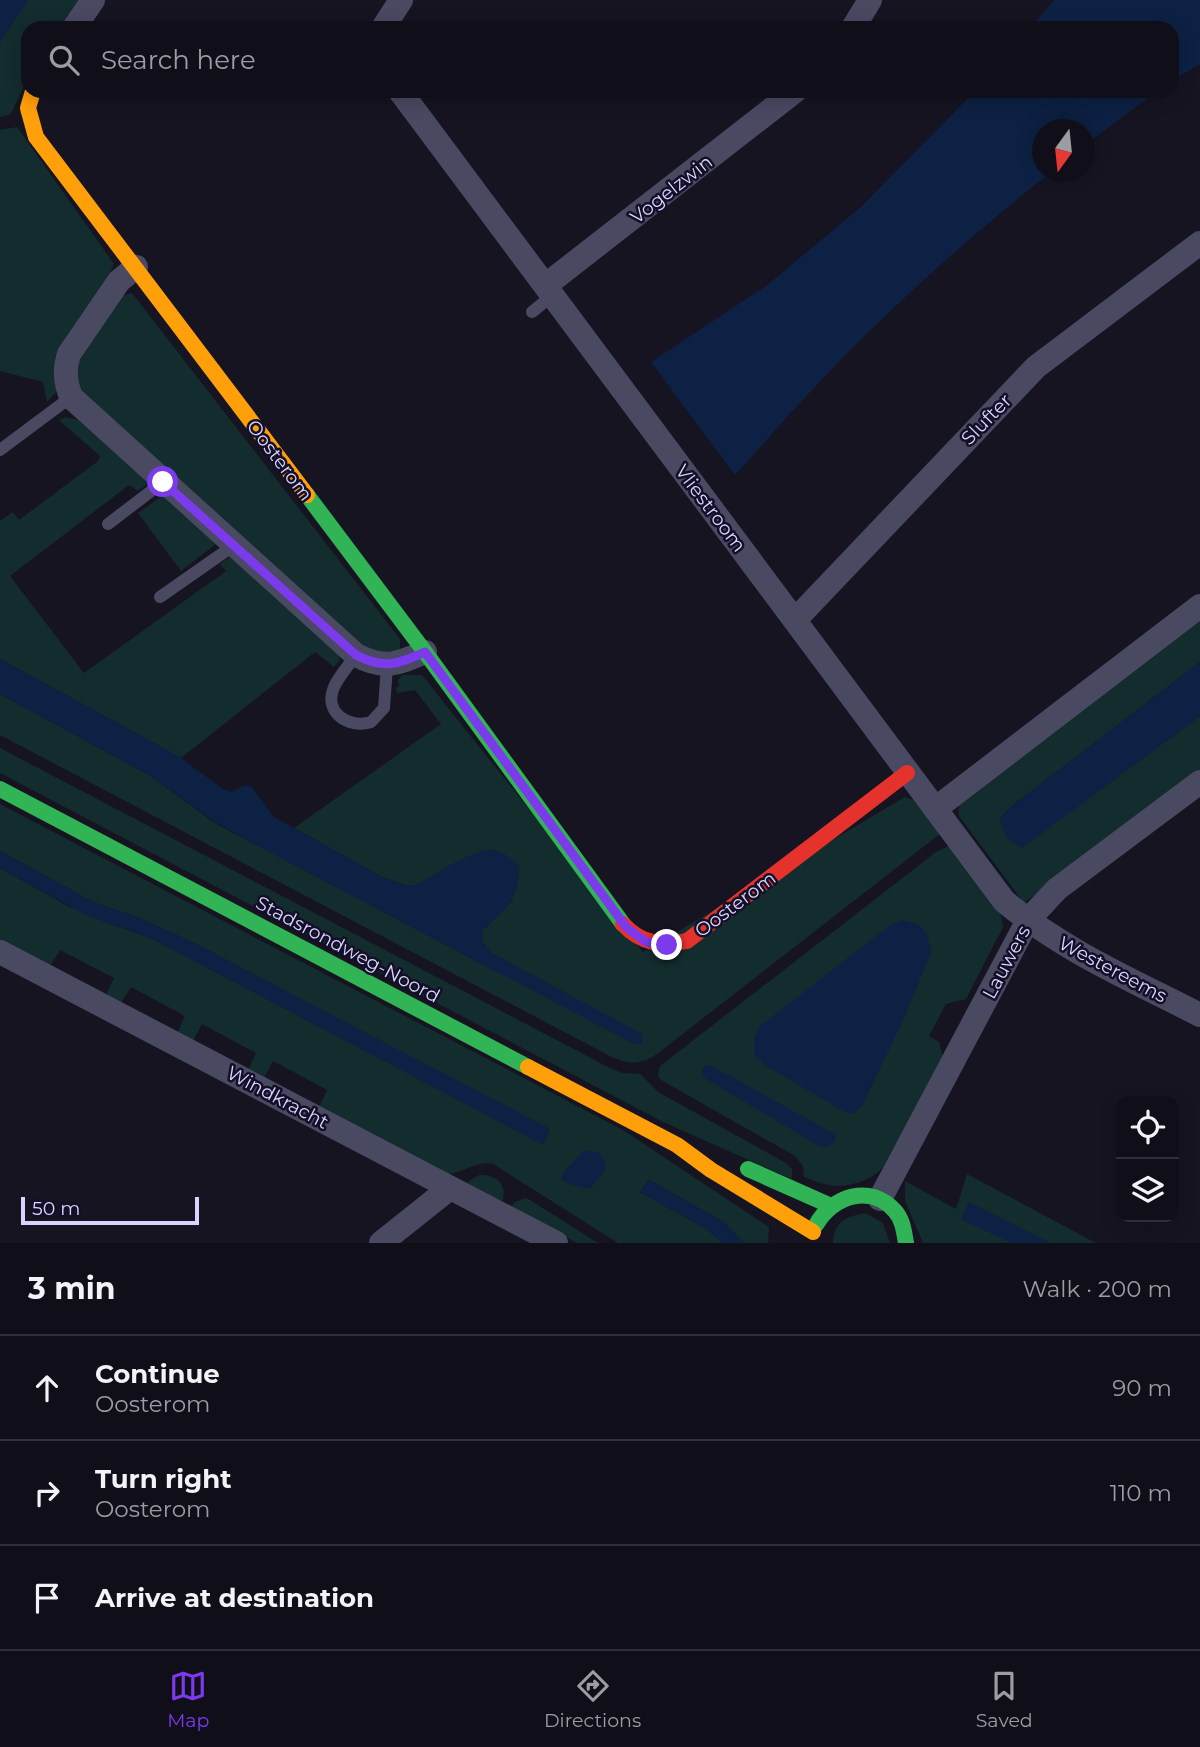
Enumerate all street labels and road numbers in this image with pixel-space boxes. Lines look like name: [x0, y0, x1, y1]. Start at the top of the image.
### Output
street label: Vogelzwin: [626, 150, 717, 229]
street label: Slufter: [956, 389, 1016, 450]
street label: Oosterom: [242, 415, 317, 505]
street label: Vliestroom: [670, 460, 751, 556]
street label: Oosterom: [690, 867, 780, 942]
street label: Stadsrondweg-Noord: [252, 891, 444, 1008]
street label: Lauwers: [978, 922, 1035, 1003]
street label: Westereems: [1055, 931, 1171, 1008]
street label: Windkracht: [223, 1061, 333, 1134]

